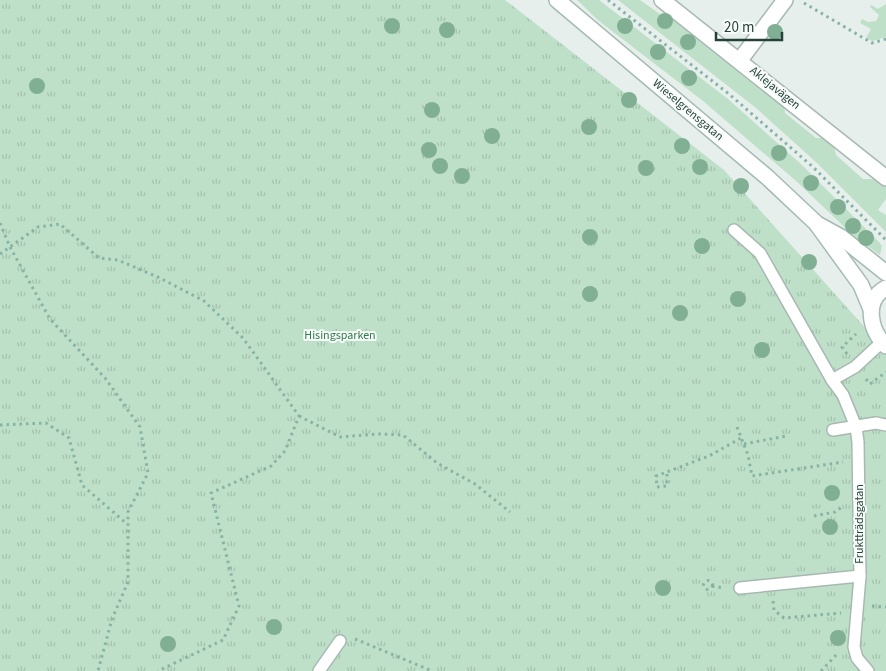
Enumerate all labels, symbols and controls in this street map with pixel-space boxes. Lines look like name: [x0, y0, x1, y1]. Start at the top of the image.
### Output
scale bar: [716, 10, 782, 42]
text: 20 m: [724, 17, 754, 38]
street label: Aklejavägen: [746, 62, 804, 114]
street label: Wieselgrensgatan: [649, 75, 727, 145]
park label: Hisingsparken: [304, 327, 376, 344]
street label: Fruktträdsgatan: [851, 484, 868, 564]

